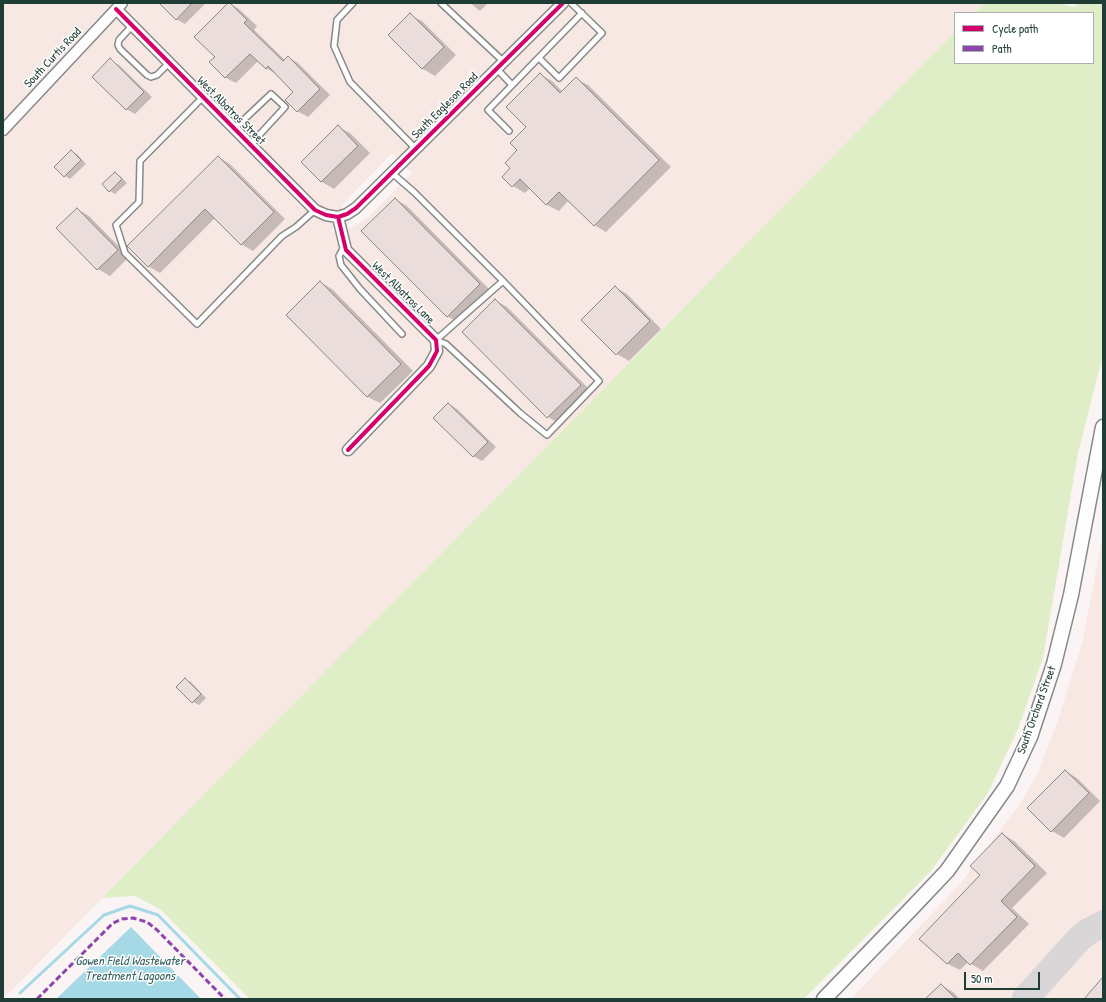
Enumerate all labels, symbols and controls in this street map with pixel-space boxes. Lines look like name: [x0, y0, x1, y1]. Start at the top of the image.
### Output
legend: [954, 12, 1094, 64]
text: Cycle path: [992, 20, 1038, 37]
street label: South Curtis Road: [22, 25, 84, 91]
text: Path: [992, 40, 1012, 57]
street label: South Eagleson Road: [409, 70, 481, 142]
street label: West Albatros Street: [194, 74, 268, 148]
street label: West Albatros Lane: [369, 259, 437, 327]
street label: South Orchard Street: [1014, 664, 1060, 756]
water label: Gowen Field Wastewater Treatment Lagoons: [75, 954, 185, 985]
scale bar: [966, 964, 1042, 990]
text: 50 m: [971, 970, 992, 987]

